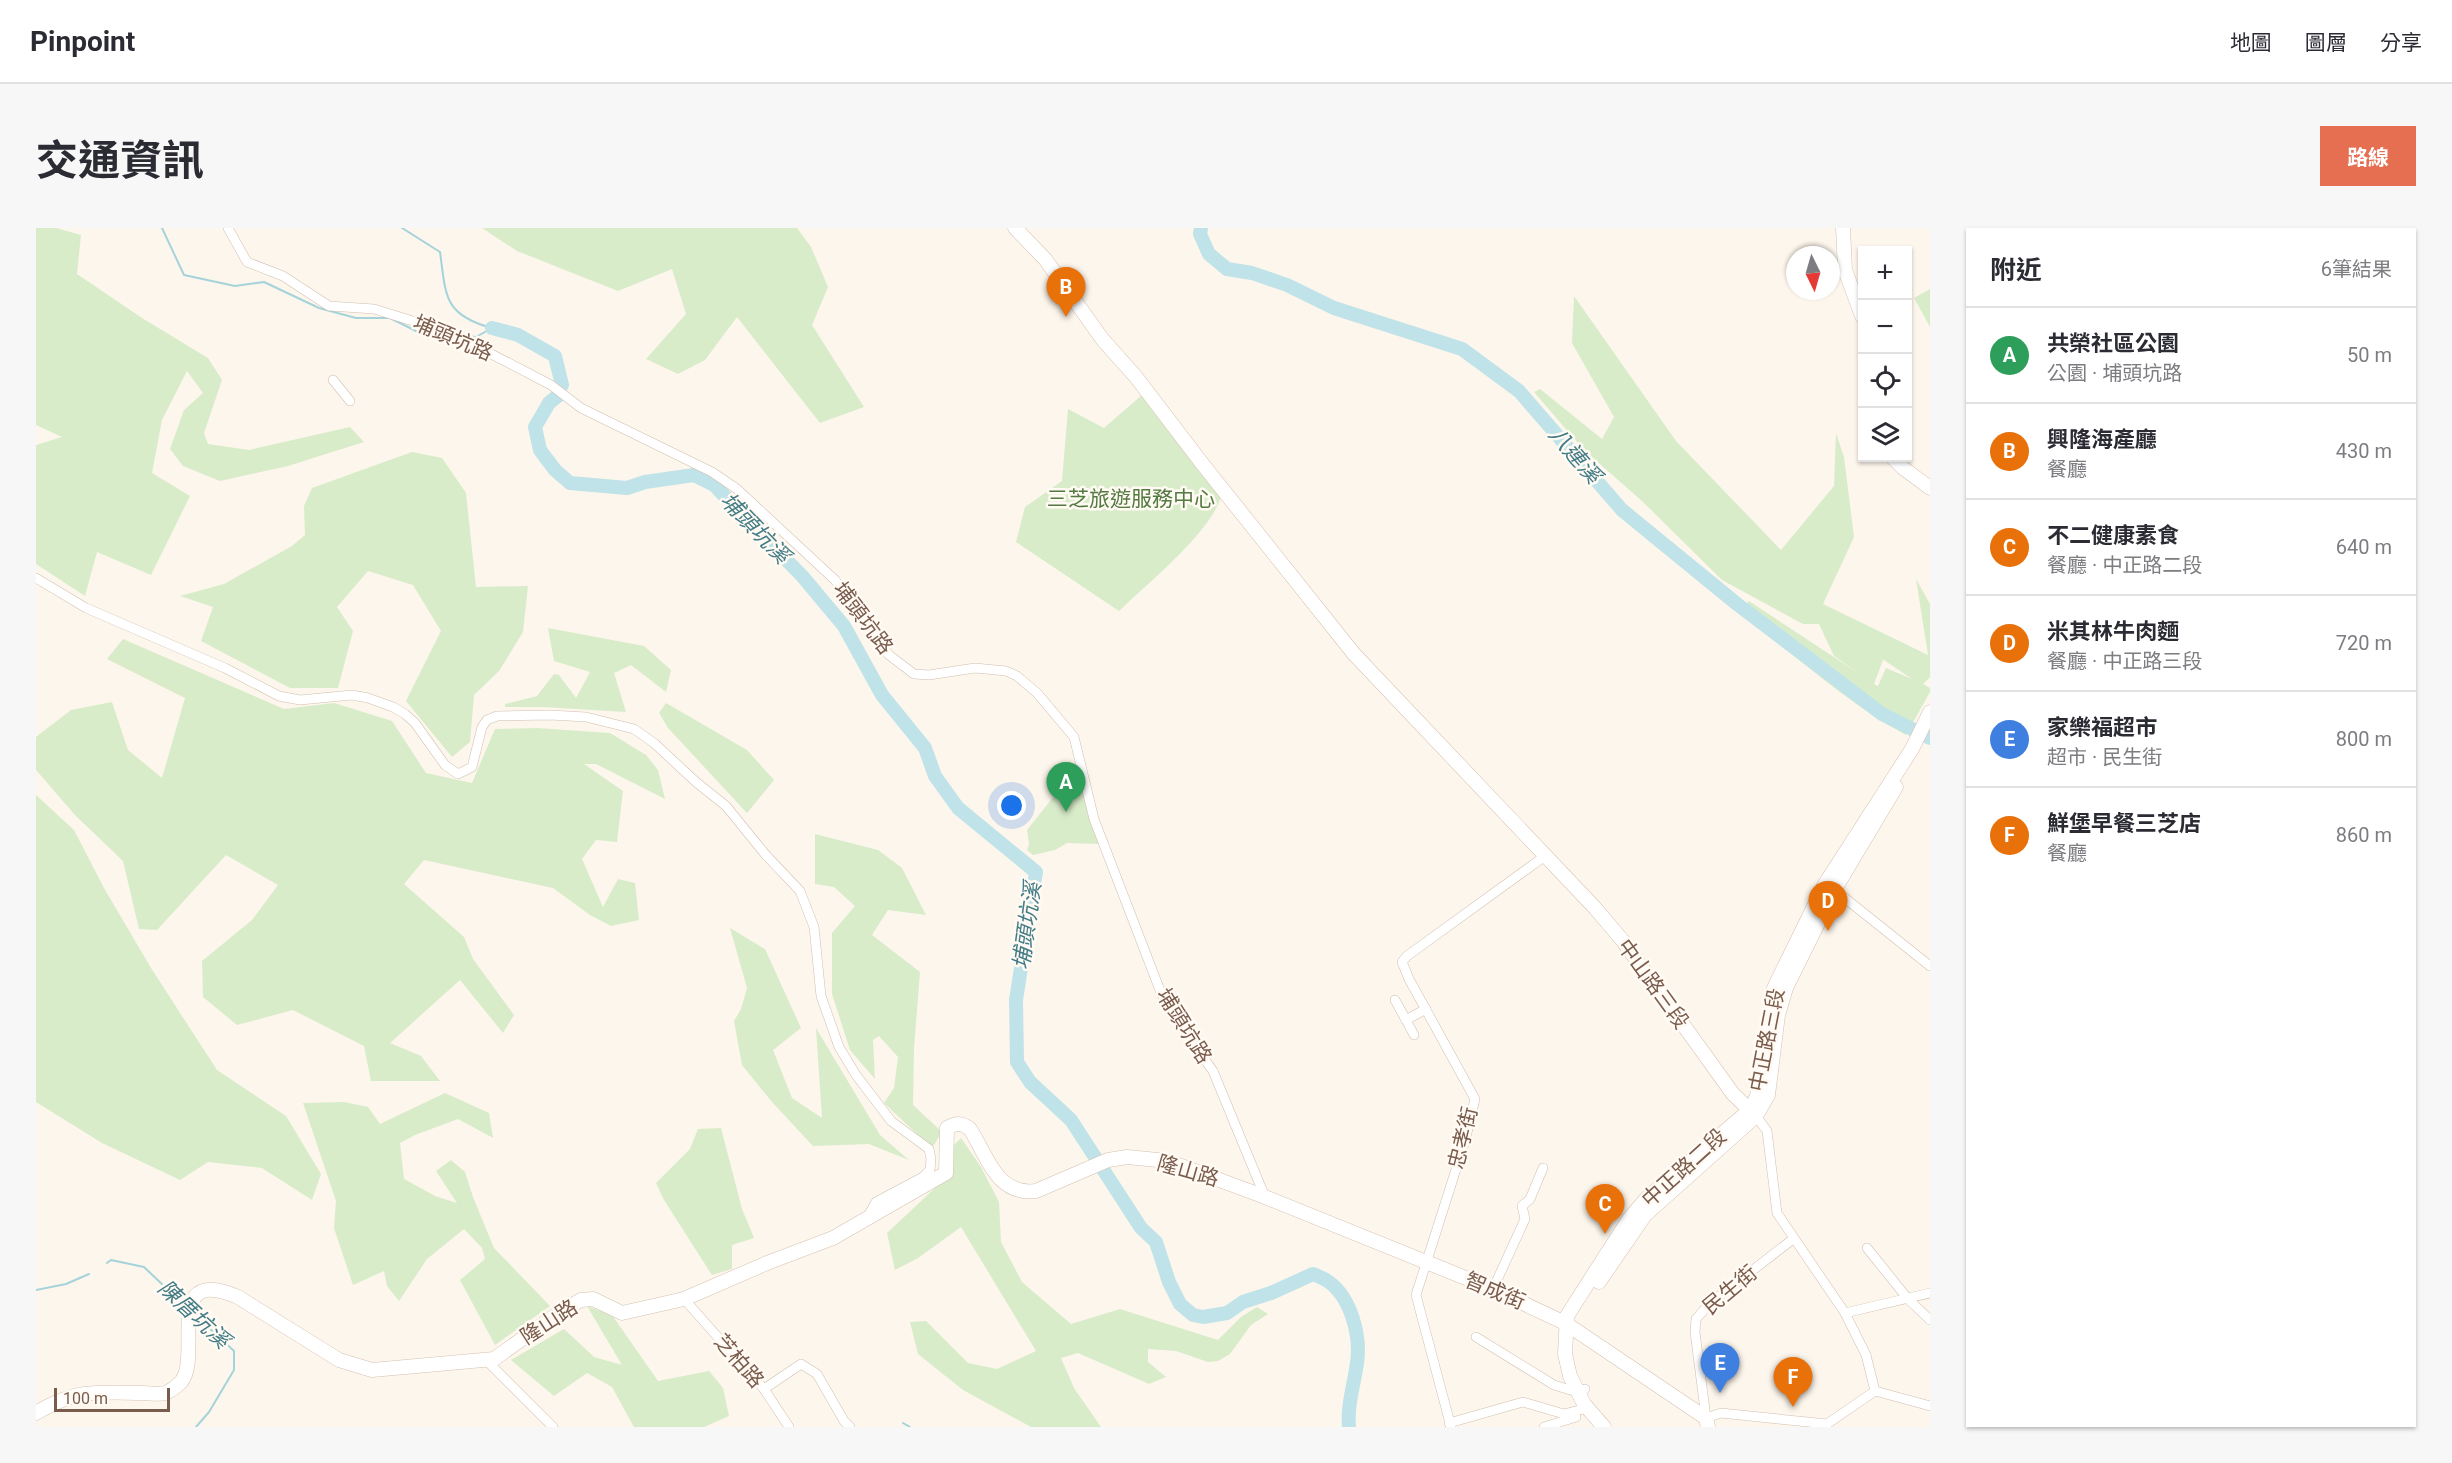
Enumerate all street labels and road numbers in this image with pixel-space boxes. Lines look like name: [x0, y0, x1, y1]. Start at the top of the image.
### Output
street label: 埔頭坑路: [410, 311, 496, 365]
street label: 埔頭坑路: [828, 577, 898, 659]
street label: 中山路三段: [1612, 934, 1694, 1034]
street label: 埔頭坑路: [1152, 984, 1216, 1068]
street label: 中正路三段: [1745, 986, 1789, 1094]
street label: 忠孝街: [1444, 1105, 1482, 1171]
street label: 中正路二段: [1637, 1124, 1731, 1212]
street label: 隆山路: [1154, 1151, 1222, 1191]
street label: 民生街: [1698, 1261, 1762, 1319]
street label: 智成街: [1461, 1268, 1529, 1314]
street label: 隆山路: [516, 1295, 582, 1349]
street label: 芝柏路: [709, 1329, 769, 1393]

